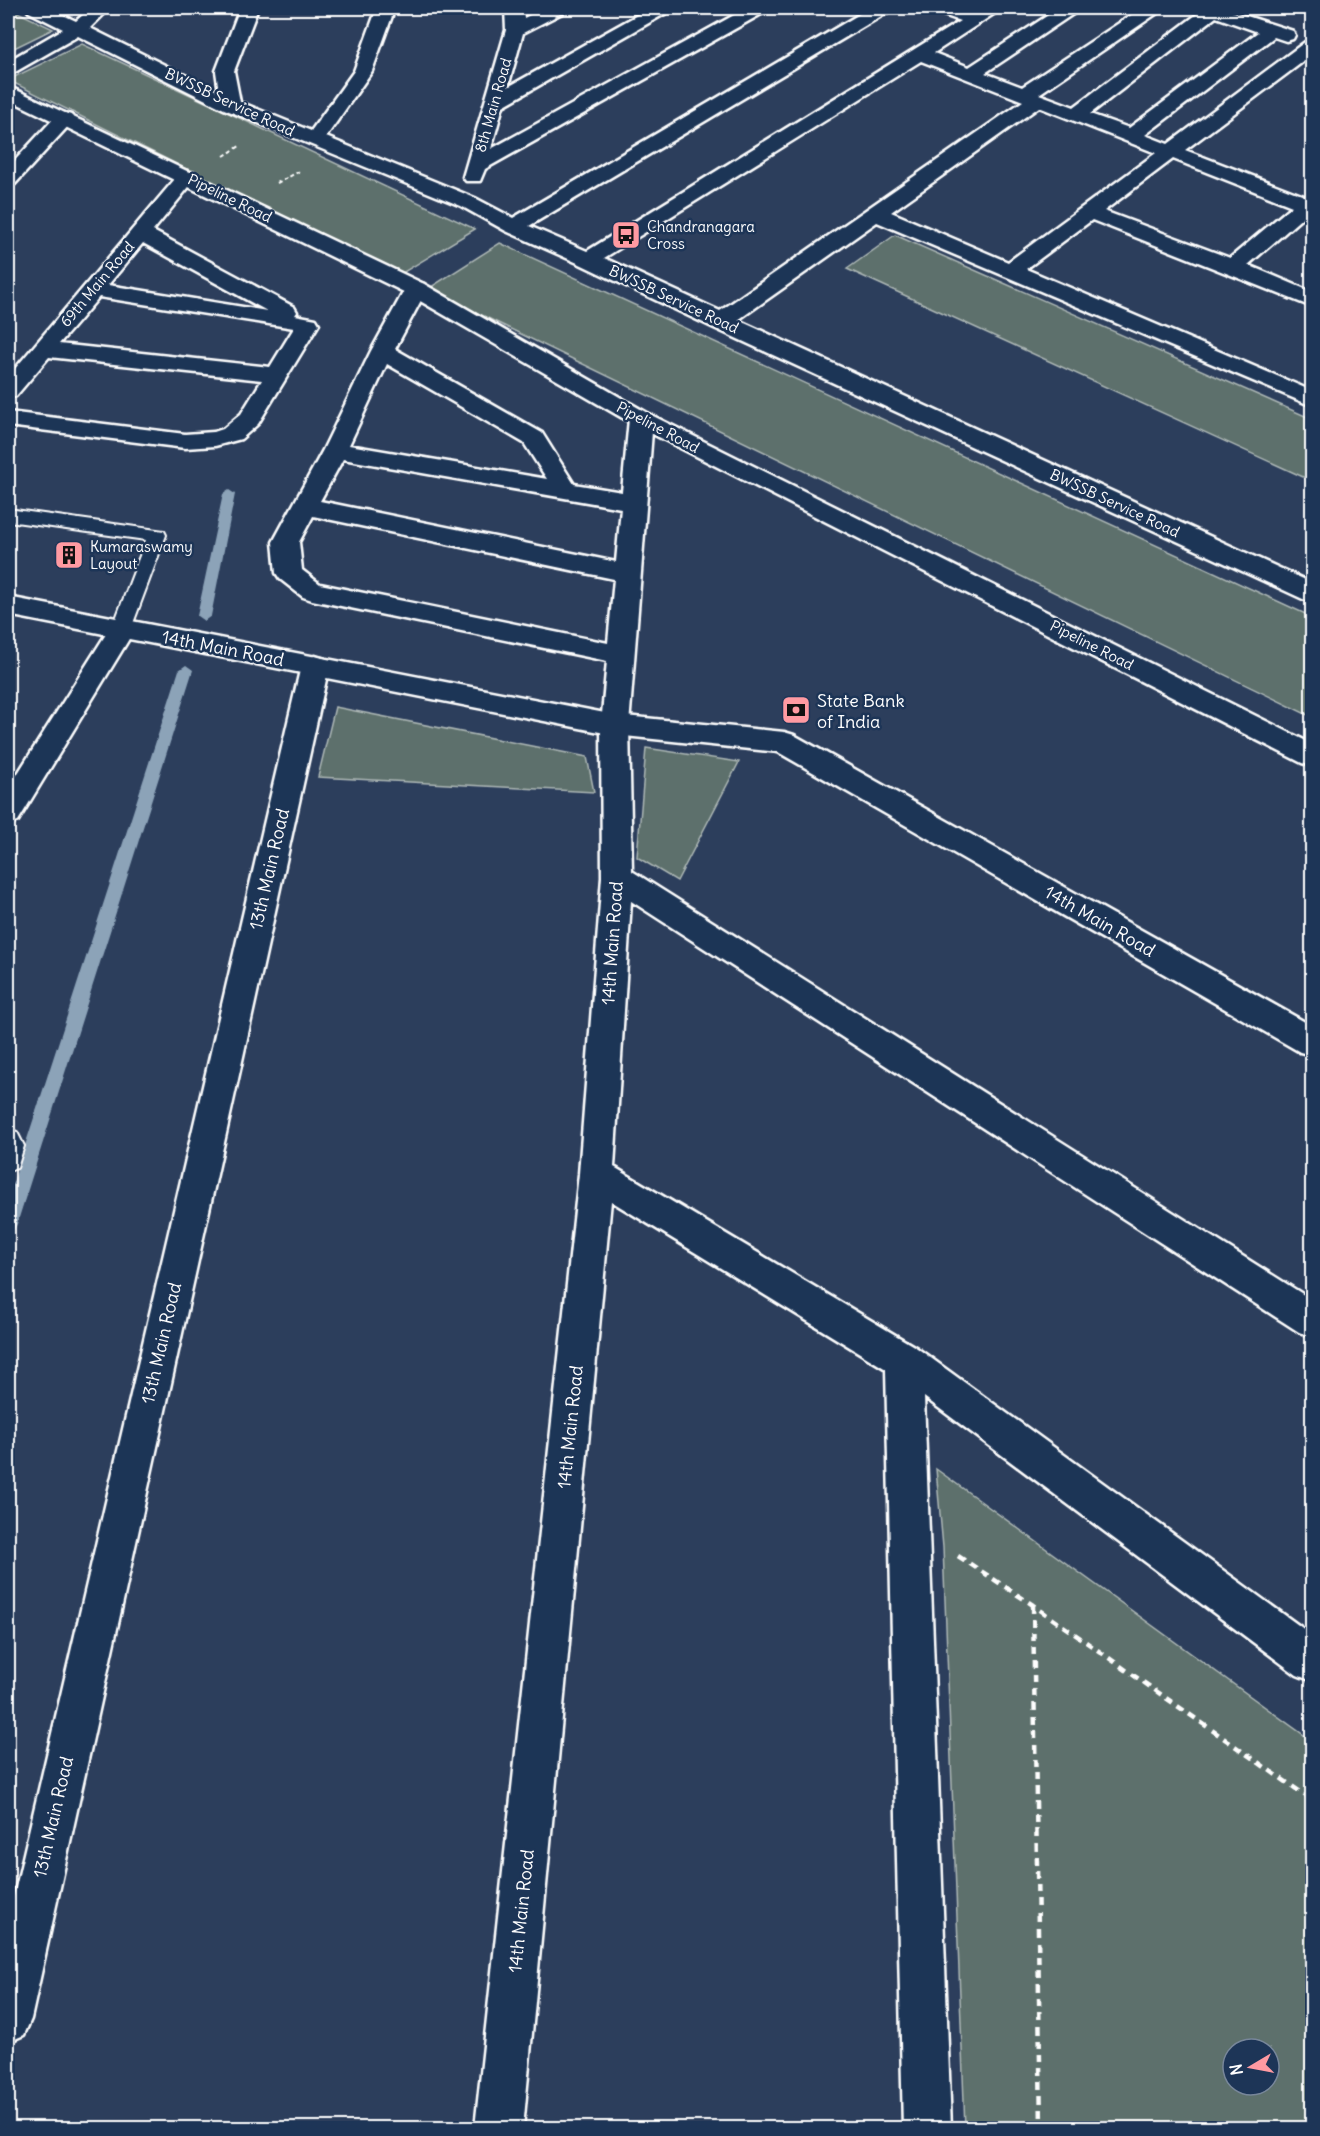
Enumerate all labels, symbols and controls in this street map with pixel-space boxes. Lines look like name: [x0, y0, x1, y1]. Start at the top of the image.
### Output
street label: 8th Main Road: [470, 55, 516, 154]
street label: BWSSB Service Road: [162, 64, 298, 140]
street label: Pipeline Road: [185, 169, 275, 227]
place label: Chandranagara Cross: [647, 217, 755, 253]
bus stop icon: Chandranagara Cross: [610, 219, 642, 251]
street label: 69th Main Road: [56, 237, 138, 331]
street label: BWSSB Service Road: [606, 261, 742, 337]
street label: Pipeline Road: [613, 397, 703, 457]
street label: BWSSB Service Road: [1047, 465, 1183, 541]
place label: Kumaraswamy Layout: [90, 537, 193, 573]
building icon: Kumaraswamy Layout: [53, 539, 85, 571]
street label: Pipeline Road: [1047, 616, 1137, 674]
street label: 14th Main Road: [160, 625, 286, 671]
place label: State Bank of India: [817, 689, 905, 733]
bank icon: State Bank of India: [780, 694, 812, 726]
street label: 13th Main Road: [244, 806, 294, 932]
street label: 14th Main Road: [596, 880, 628, 1006]
street label: 14th Main Road: [1041, 880, 1160, 962]
street label: 13th Main Road: [136, 1280, 186, 1406]
street label: 14th Main Road: [552, 1364, 588, 1490]
street label: 13th Main Road: [28, 1754, 78, 1880]
street label: 14th Main Road: [503, 1848, 539, 1974]
north arrow: [1221, 2037, 1281, 2097]
text: N: [1225, 2062, 1247, 2077]

